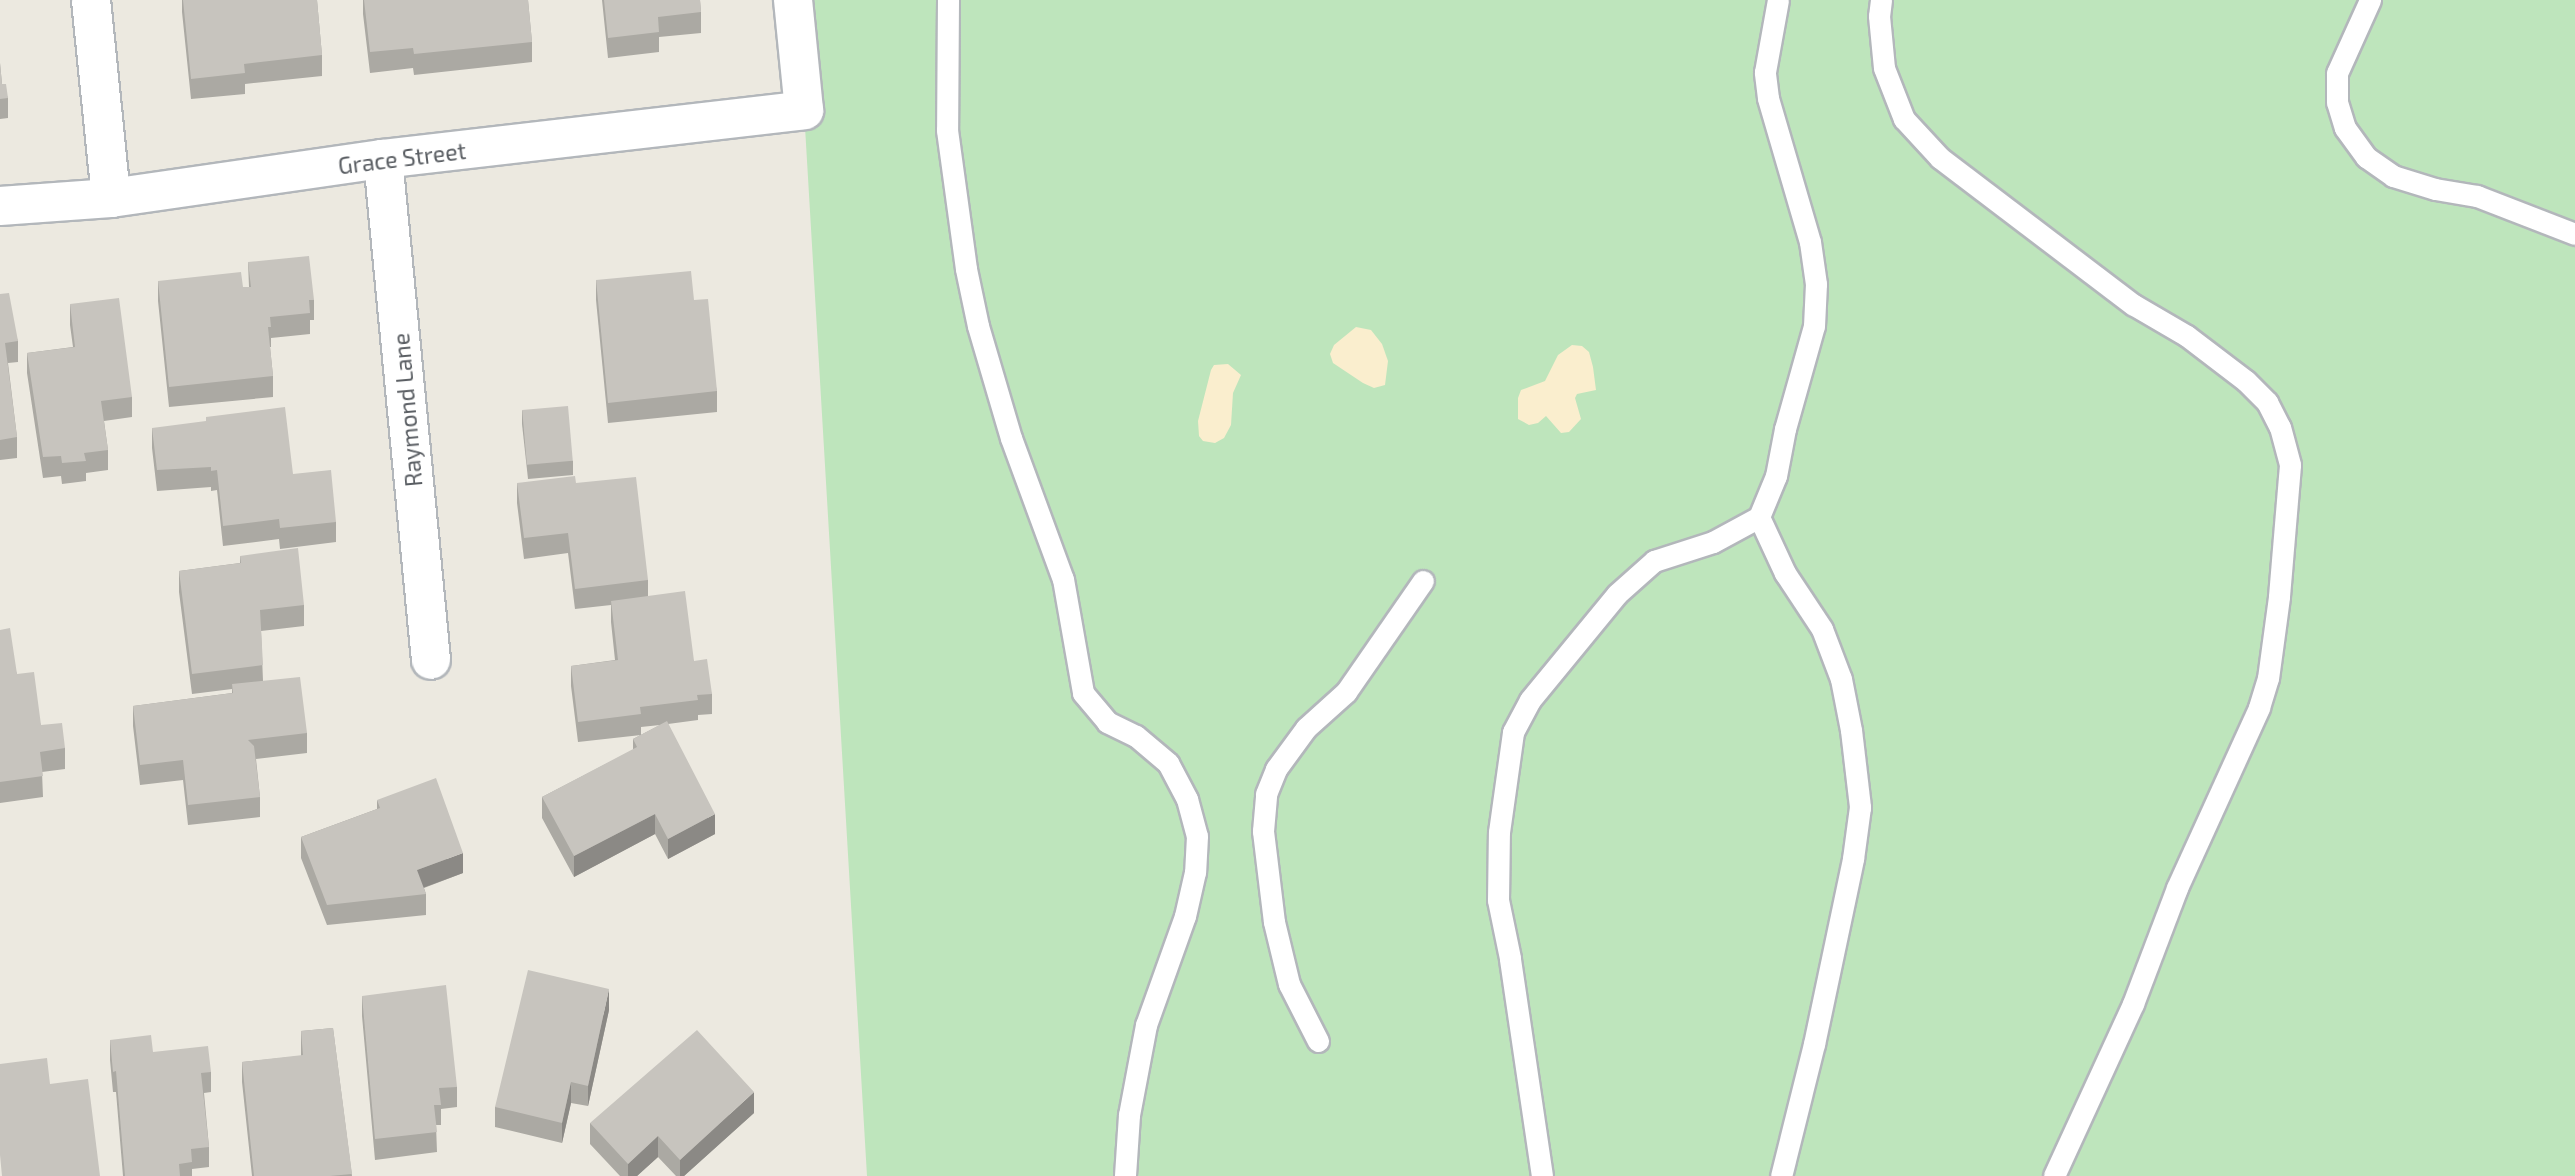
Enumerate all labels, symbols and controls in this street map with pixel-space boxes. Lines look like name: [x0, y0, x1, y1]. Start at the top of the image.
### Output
street label: Grace Street: [336, 136, 468, 180]
street label: Raymond Lane: [387, 332, 427, 488]

